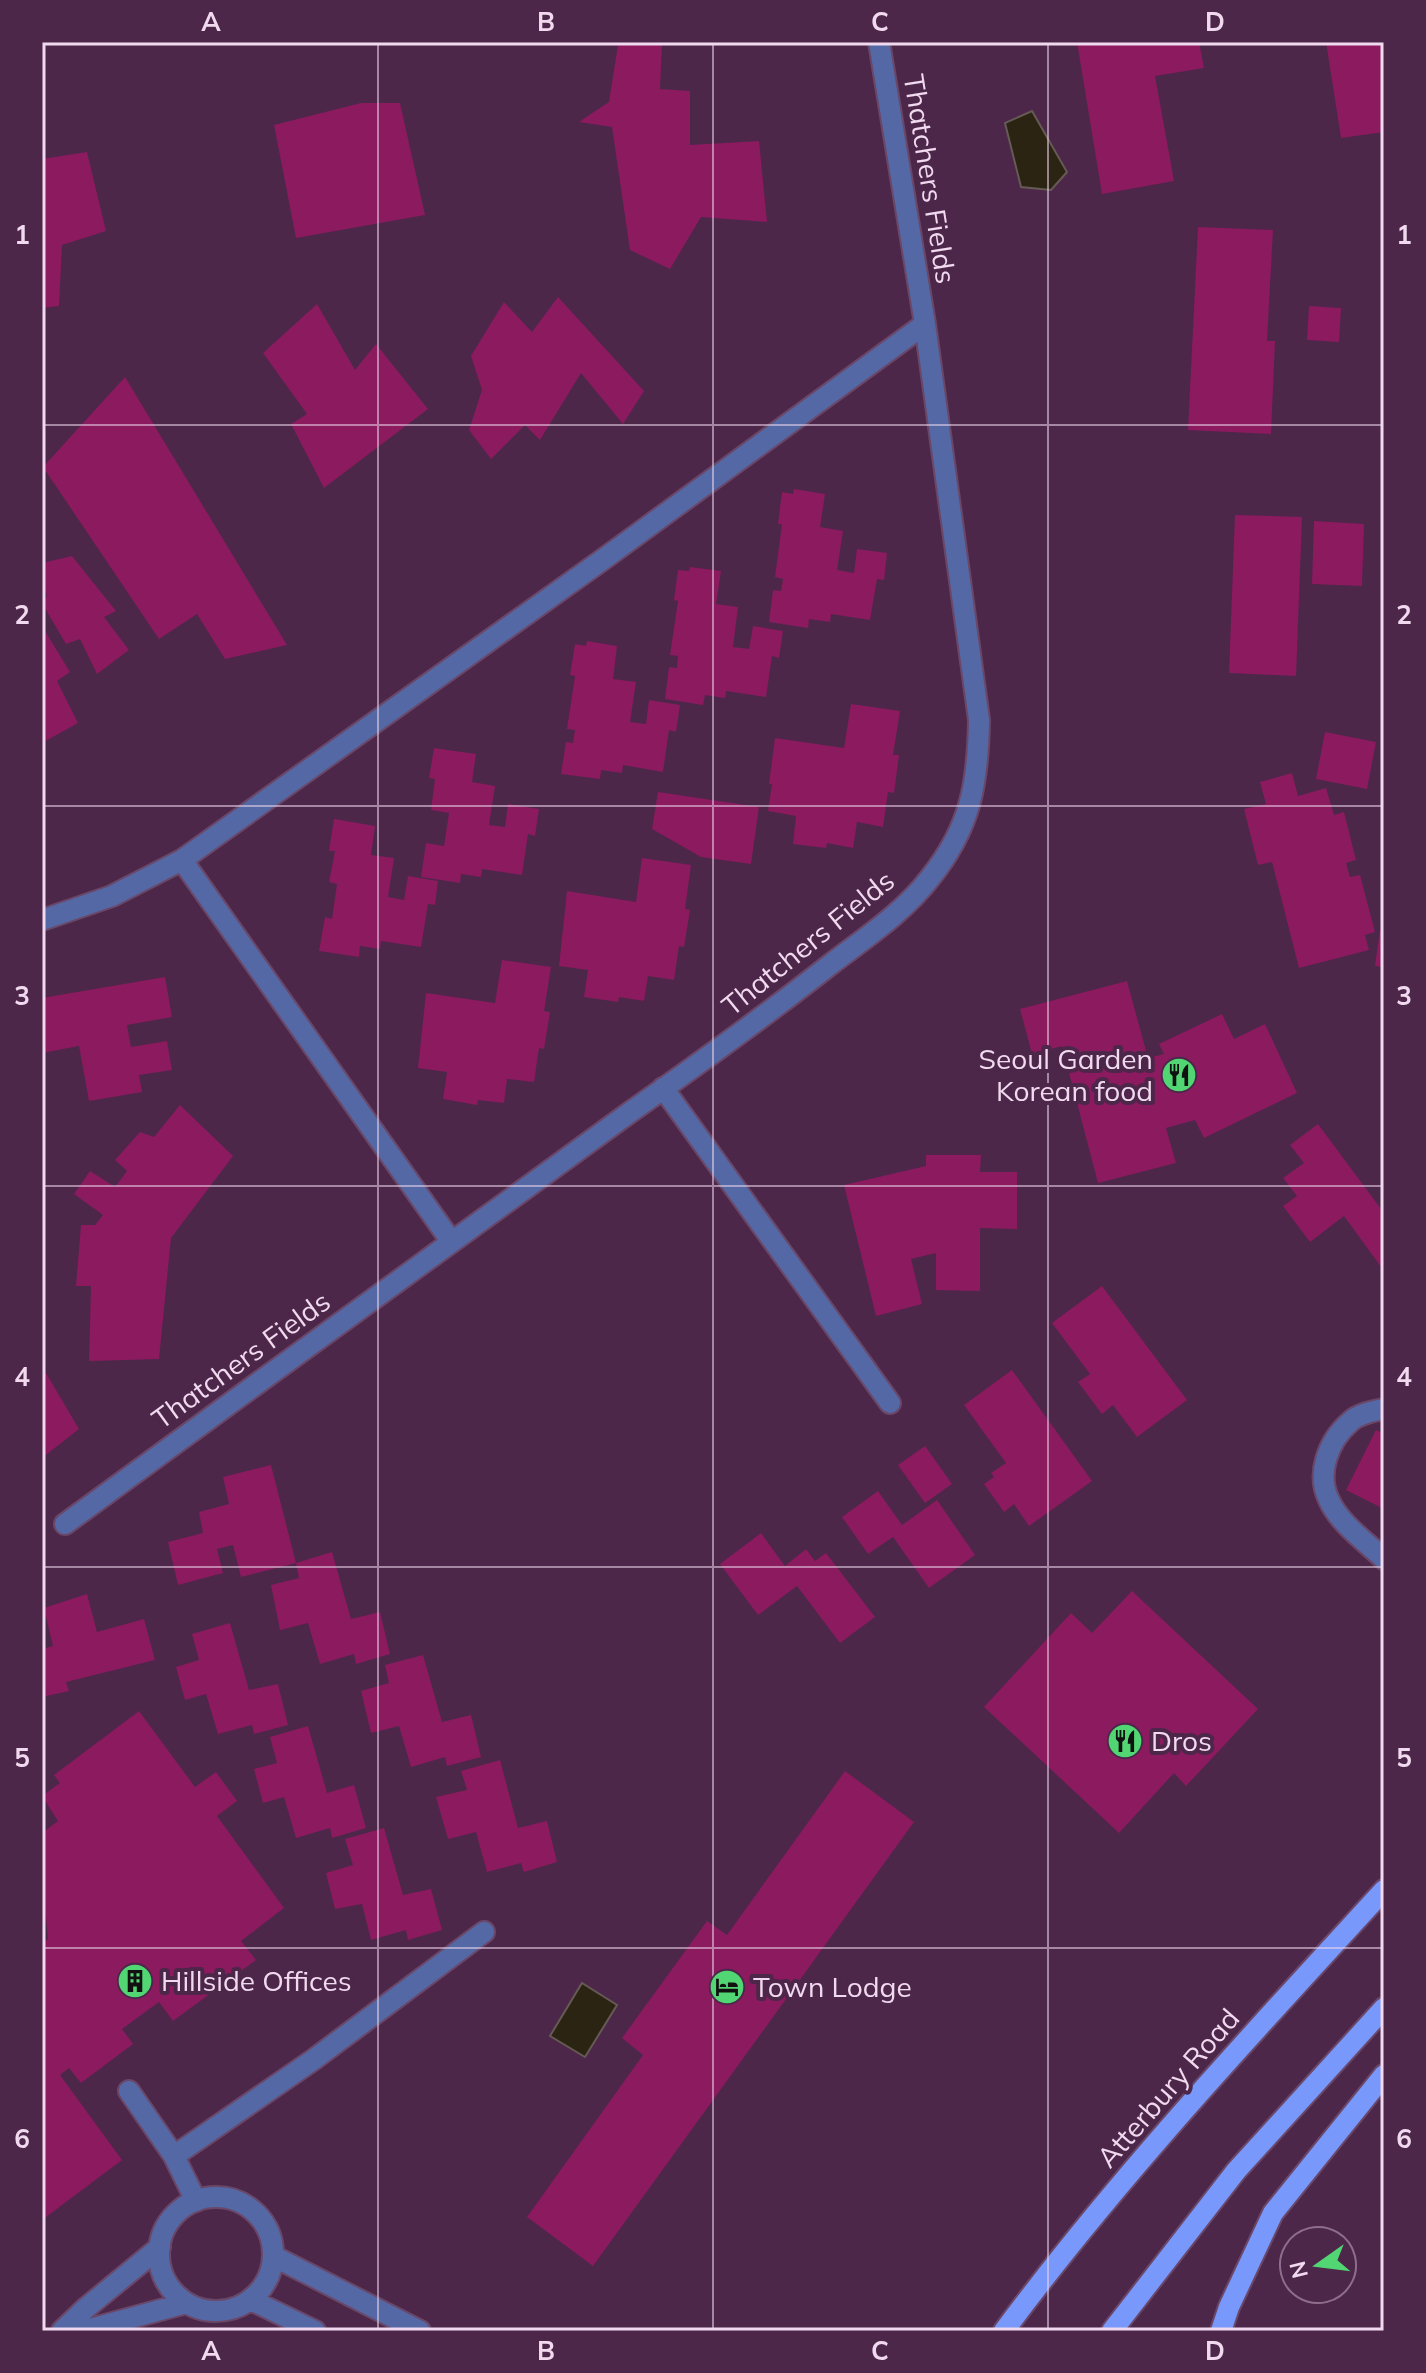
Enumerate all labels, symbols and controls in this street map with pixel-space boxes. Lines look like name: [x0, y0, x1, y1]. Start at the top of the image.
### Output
text: A: [201, 5, 221, 38]
text: B: [537, 5, 555, 38]
text: C: [871, 5, 889, 38]
text: D: [1205, 5, 1225, 38]
street label: Thatchers Fields: [897, 72, 964, 286]
text: 1: [14, 218, 30, 251]
text: 1: [1396, 218, 1412, 251]
text: 2: [14, 598, 30, 631]
text: 2: [1396, 598, 1412, 631]
street label: Thatchers Fields: [714, 862, 901, 1023]
text: 3: [14, 979, 30, 1012]
text: 3: [1396, 979, 1412, 1012]
place label: Seoul Garden Korean food: [979, 1041, 1153, 1108]
restaurant icon: Seoul Garden Korean food: [1160, 1056, 1198, 1094]
street label: Thatchers Fields: [145, 1283, 337, 1436]
text: 4: [14, 1360, 30, 1393]
text: 4: [1396, 1360, 1412, 1393]
restaurant icon: Dros: [1106, 1722, 1144, 1760]
place label: Dros: [1151, 1723, 1212, 1758]
text: 5: [14, 1741, 30, 1774]
text: 5: [1396, 1741, 1412, 1774]
building icon: Hillside Offices: [116, 1962, 154, 2000]
place label: Hillside Offices: [161, 1963, 352, 1998]
hotel icon: Town Lodge: [708, 1968, 746, 2006]
place label: Town Lodge: [753, 1969, 912, 2004]
street label: Atterbury Road: [1089, 2001, 1246, 2174]
text: 6: [14, 2122, 30, 2155]
text: 6: [1396, 2122, 1412, 2155]
north arrow: [1278, 2225, 1358, 2305]
text: N: [1283, 2258, 1314, 2281]
text: A: [201, 2334, 221, 2367]
text: B: [537, 2334, 555, 2367]
text: C: [871, 2334, 889, 2367]
text: D: [1205, 2334, 1225, 2367]

